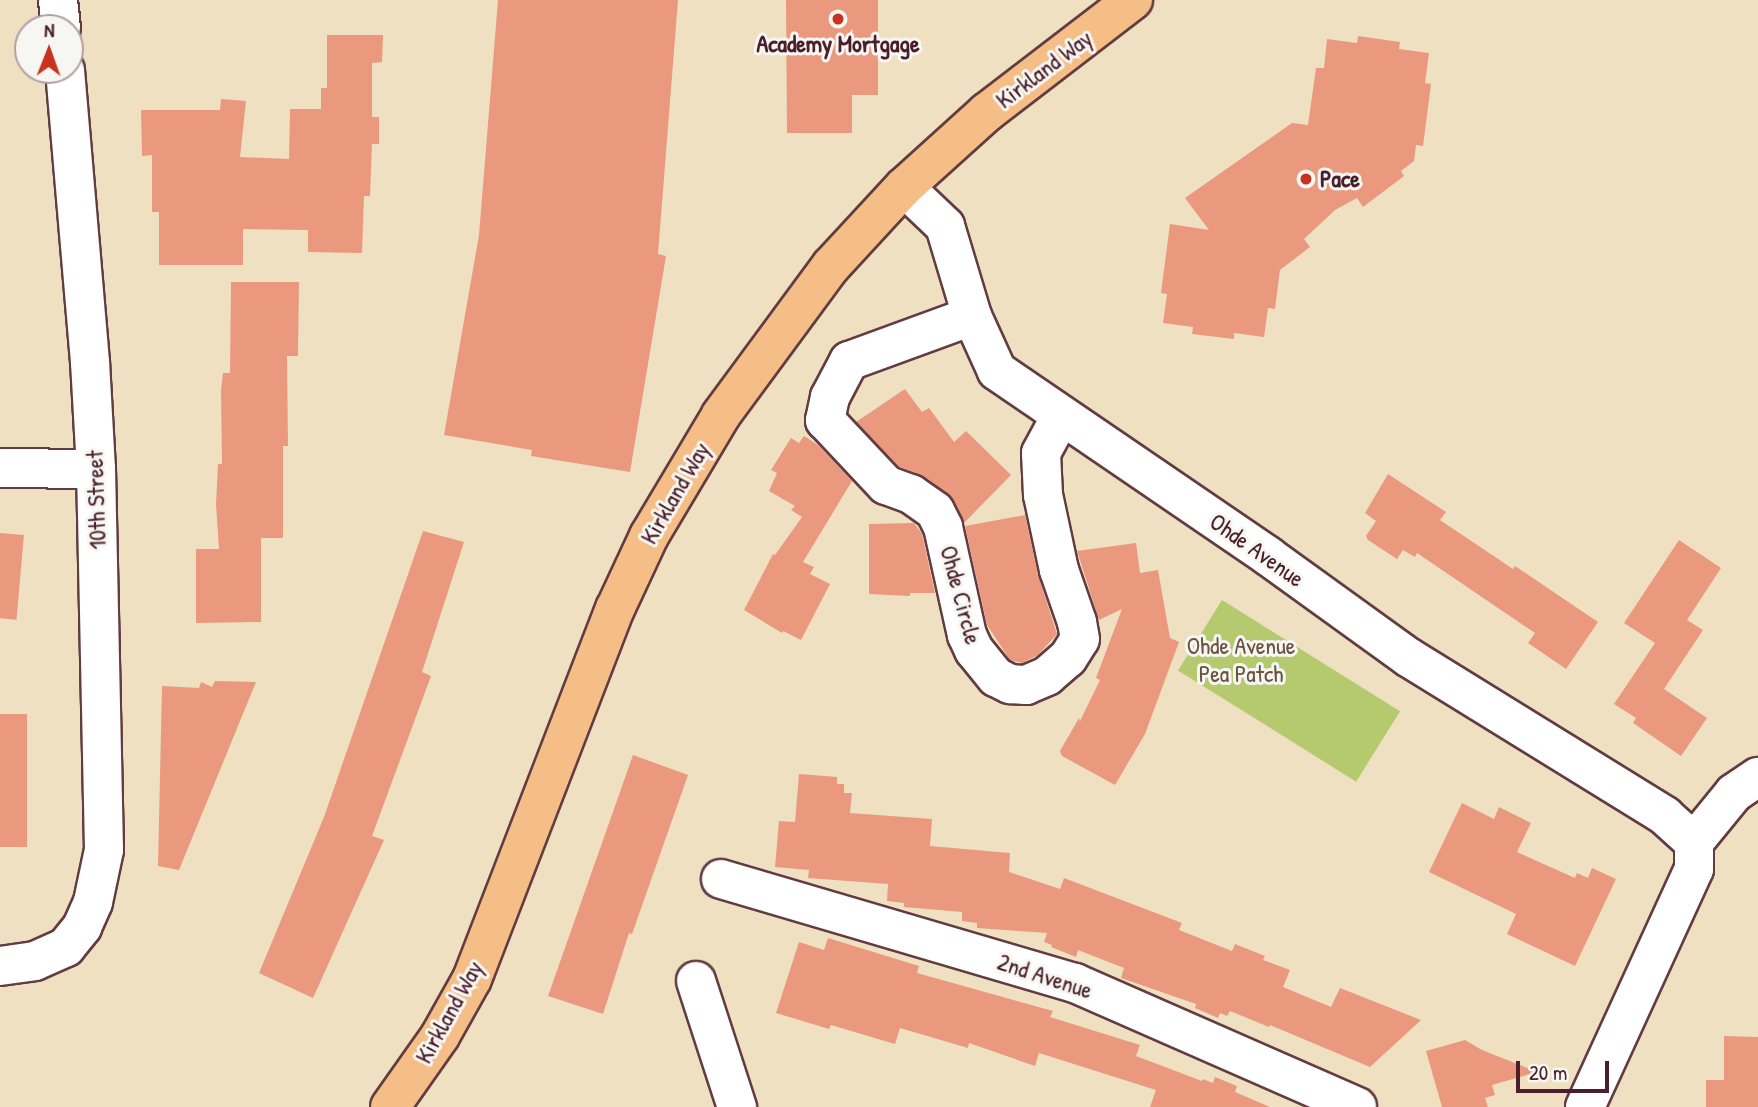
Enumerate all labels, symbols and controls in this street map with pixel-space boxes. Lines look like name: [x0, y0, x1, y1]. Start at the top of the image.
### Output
marker: Academy Mortgage: [830, 11, 846, 27]
north arrow: [14, 14, 84, 84]
text: N: [44, 17, 55, 43]
street label: Kirkland Way: [990, 23, 1098, 115]
place label: Academy Mortgage: [756, 30, 920, 58]
place label: Pace: [1320, 165, 1360, 193]
marker: Pace: [1298, 171, 1314, 187]
street label: Kirkland Way: [634, 437, 716, 549]
street label: 10th Street: [80, 450, 112, 550]
street label: Ohde Avenue: [1204, 507, 1310, 593]
street label: Ohde Circle: [934, 543, 988, 647]
park label: Ohde Avenue Pea Patch: [1187, 632, 1295, 688]
street label: 2nd Avenue: [994, 947, 1096, 1005]
street label: Kirkland Way: [409, 956, 489, 1068]
scale bar: [1520, 1048, 1613, 1092]
text: 20 m: [1529, 1058, 1567, 1087]

